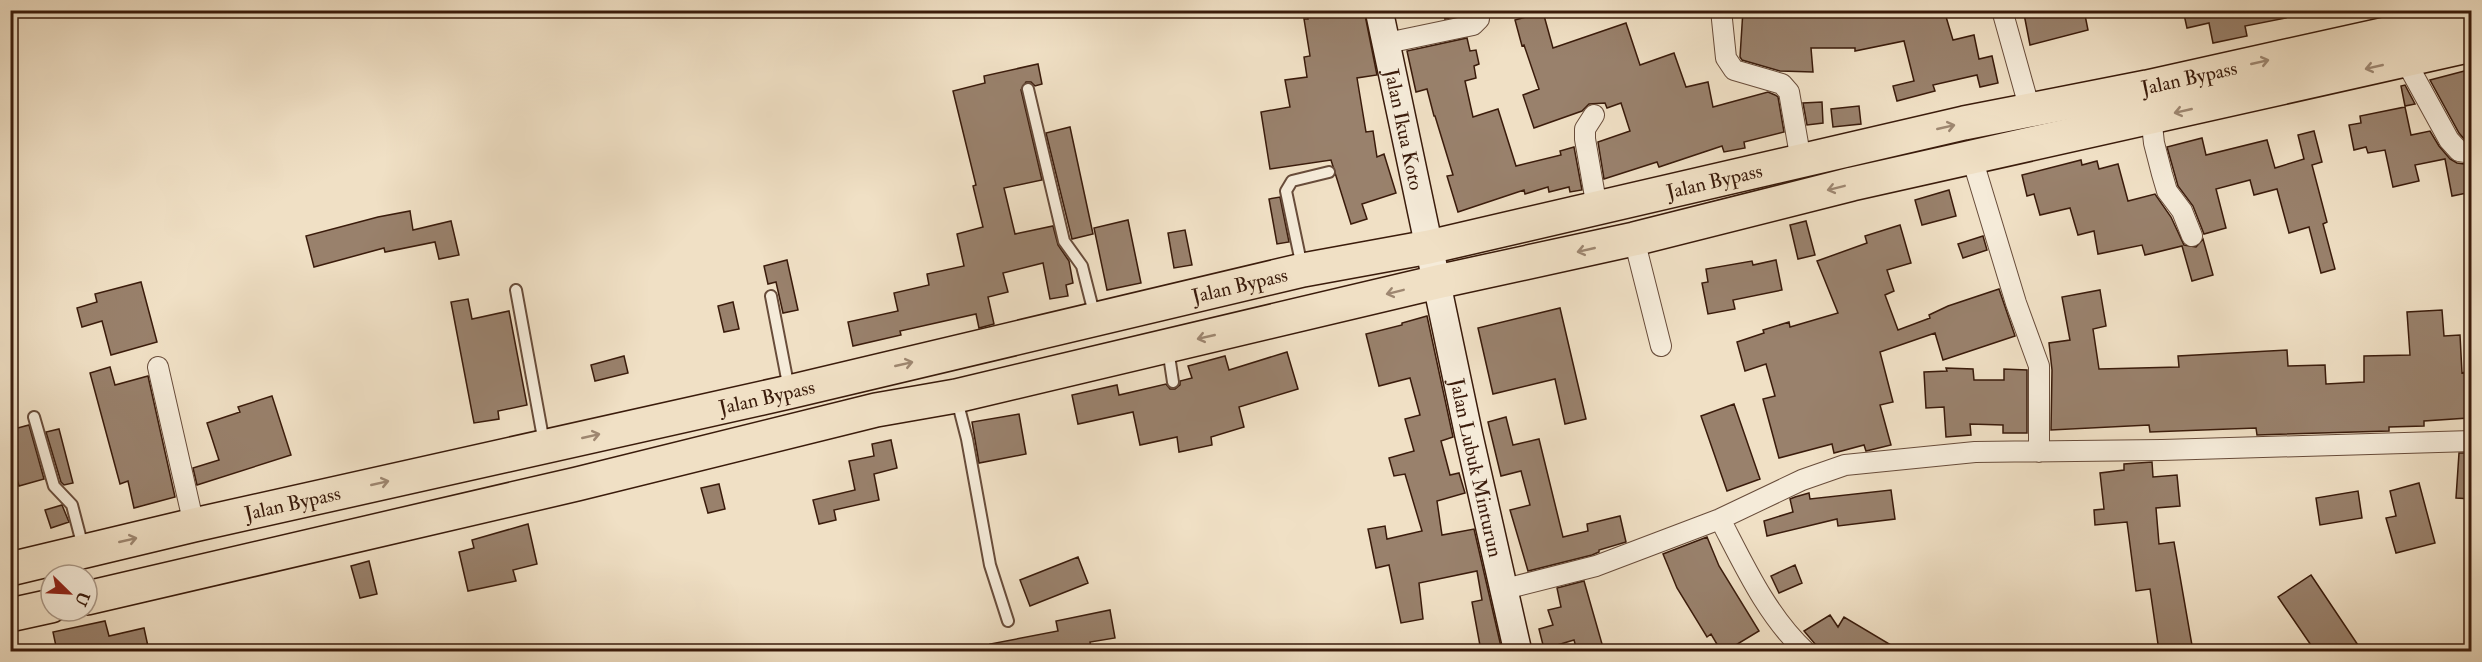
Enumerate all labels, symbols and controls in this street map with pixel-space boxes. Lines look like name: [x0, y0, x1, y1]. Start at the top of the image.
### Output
street label: Jalan Bypass: [2138, 55, 2240, 101]
one-way arrow: [2250, 56, 2269, 67]
one-way arrow: [2364, 62, 2383, 74]
street label: Jalan Ikua Koto: [1379, 65, 1429, 192]
one-way arrow: [2174, 106, 2194, 117]
one-way arrow: [1936, 121, 1955, 133]
street label: Jalan Bypass: [1663, 158, 1765, 204]
one-way arrow: [1827, 183, 1846, 195]
one-way arrow: [1576, 244, 1595, 256]
street label: Jalan Bypass: [1188, 262, 1290, 309]
one-way arrow: [1386, 287, 1405, 299]
one-way arrow: [1196, 332, 1215, 344]
one-way arrow: [894, 358, 913, 370]
street label: Jalan Bypass: [715, 374, 817, 420]
street label: Jalan Lubuk Minturun: [1444, 375, 1509, 559]
one-way arrow: [581, 430, 600, 442]
one-way arrow: [370, 477, 389, 489]
street label: Jalan Bypass: [241, 480, 343, 526]
one-way arrow: [119, 533, 138, 545]
north arrow: [39, 563, 99, 623]
text: U: [70, 589, 94, 609]

